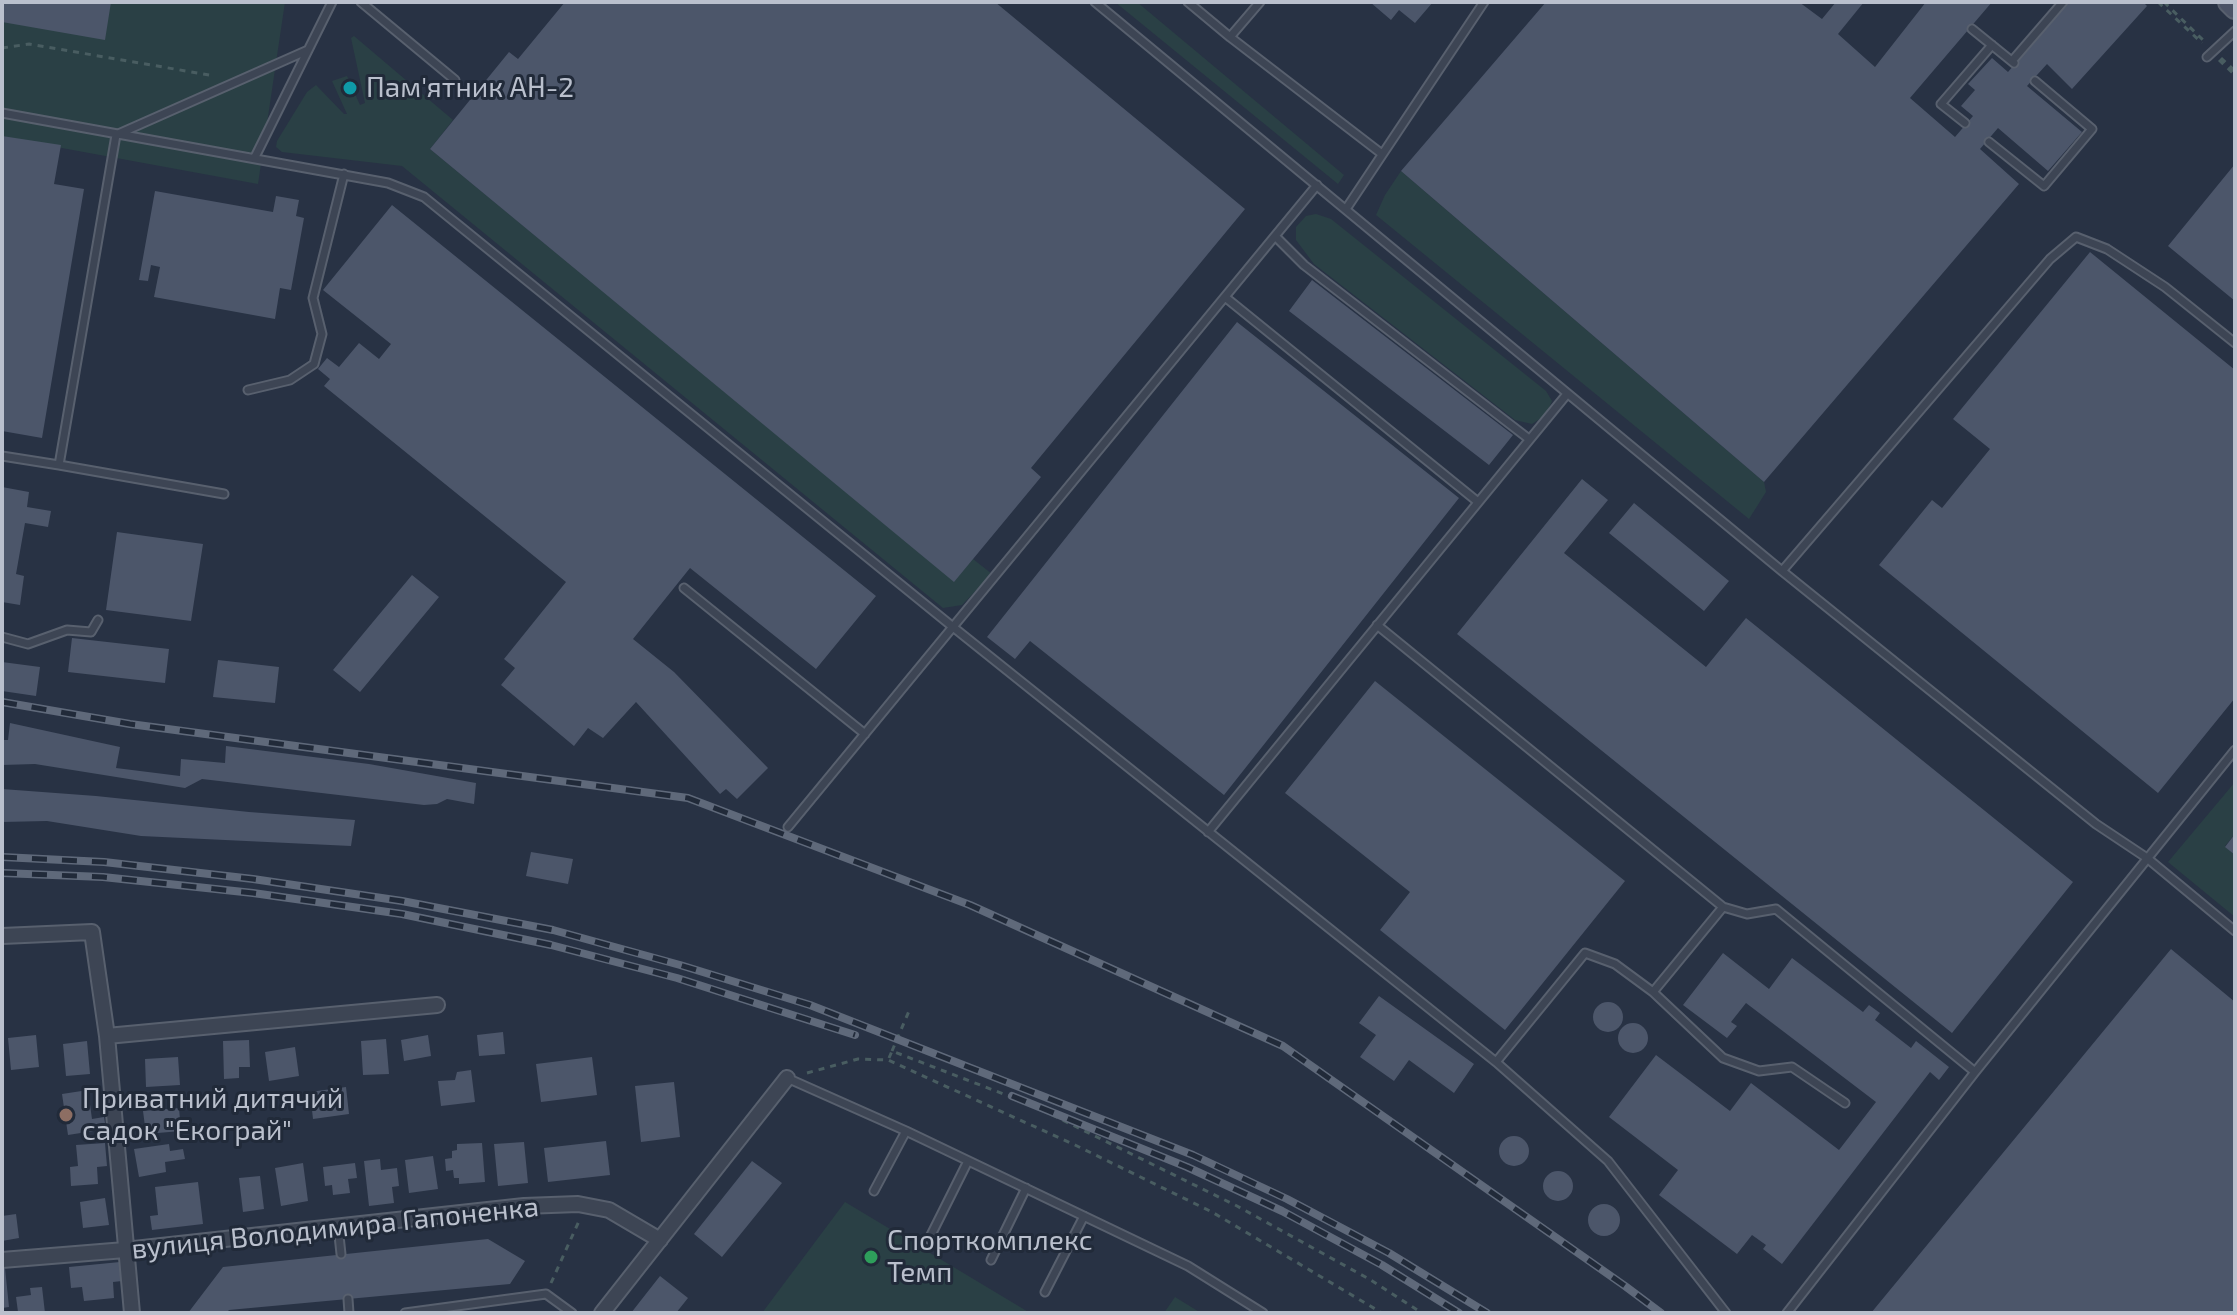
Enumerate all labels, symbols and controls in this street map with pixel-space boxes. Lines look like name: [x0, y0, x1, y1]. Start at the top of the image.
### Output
place label: Пам'ятник АН-2: [366, 71, 574, 105]
marker: Пам'ятник АН-2: [341, 79, 359, 97]
place label: Приватний дитячий садок "Екограй": [82, 1082, 343, 1148]
marker: Приватний дитячий садок "Екограй": [57, 1106, 75, 1124]
street label: вулиця Володимира Гапоненка: [130, 1190, 540, 1266]
place label: Спорткомплекс Темп: [887, 1224, 1093, 1290]
marker: Спорткомплекс Темп: [862, 1248, 880, 1266]

